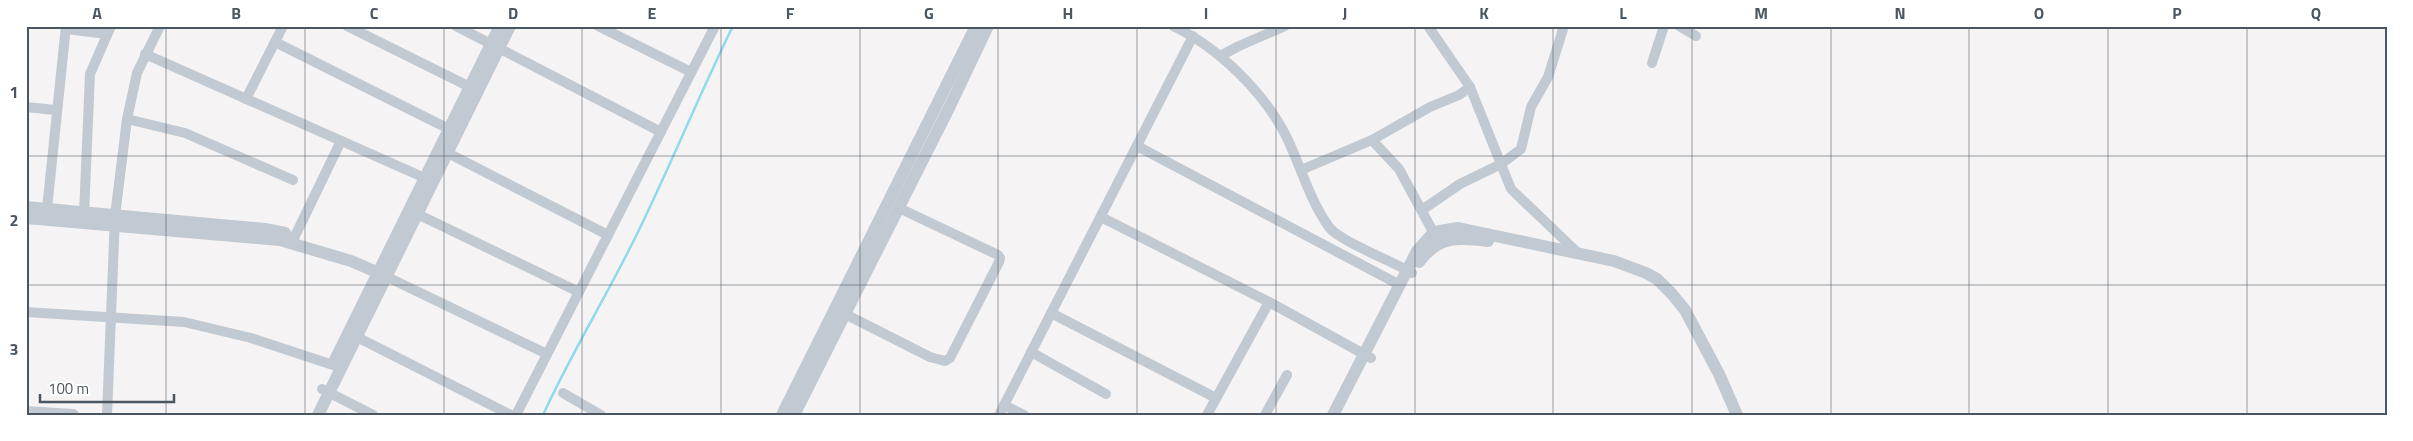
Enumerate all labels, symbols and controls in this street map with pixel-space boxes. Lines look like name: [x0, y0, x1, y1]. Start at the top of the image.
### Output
text: A: [92, 1, 102, 25]
text: B: [231, 1, 241, 25]
text: C: [370, 1, 379, 25]
text: D: [508, 1, 518, 25]
text: E: [648, 1, 657, 25]
text: F: [786, 1, 795, 25]
text: G: [924, 1, 934, 25]
text: H: [1063, 1, 1073, 25]
text: I: [1204, 1, 1208, 25]
text: J: [1343, 1, 1347, 25]
text: K: [1479, 1, 1489, 25]
text: L: [1619, 1, 1627, 25]
text: M: [1754, 1, 1768, 25]
text: N: [1894, 1, 1906, 25]
text: O: [2034, 1, 2044, 25]
text: P: [2172, 1, 2182, 25]
text: Q: [2311, 1, 2321, 25]
text: 1: [10, 80, 18, 104]
text: 2: [10, 208, 18, 232]
text: 3: [10, 337, 18, 361]
scale bar: [40, 371, 174, 403]
text: 100 m: [48, 377, 89, 400]

